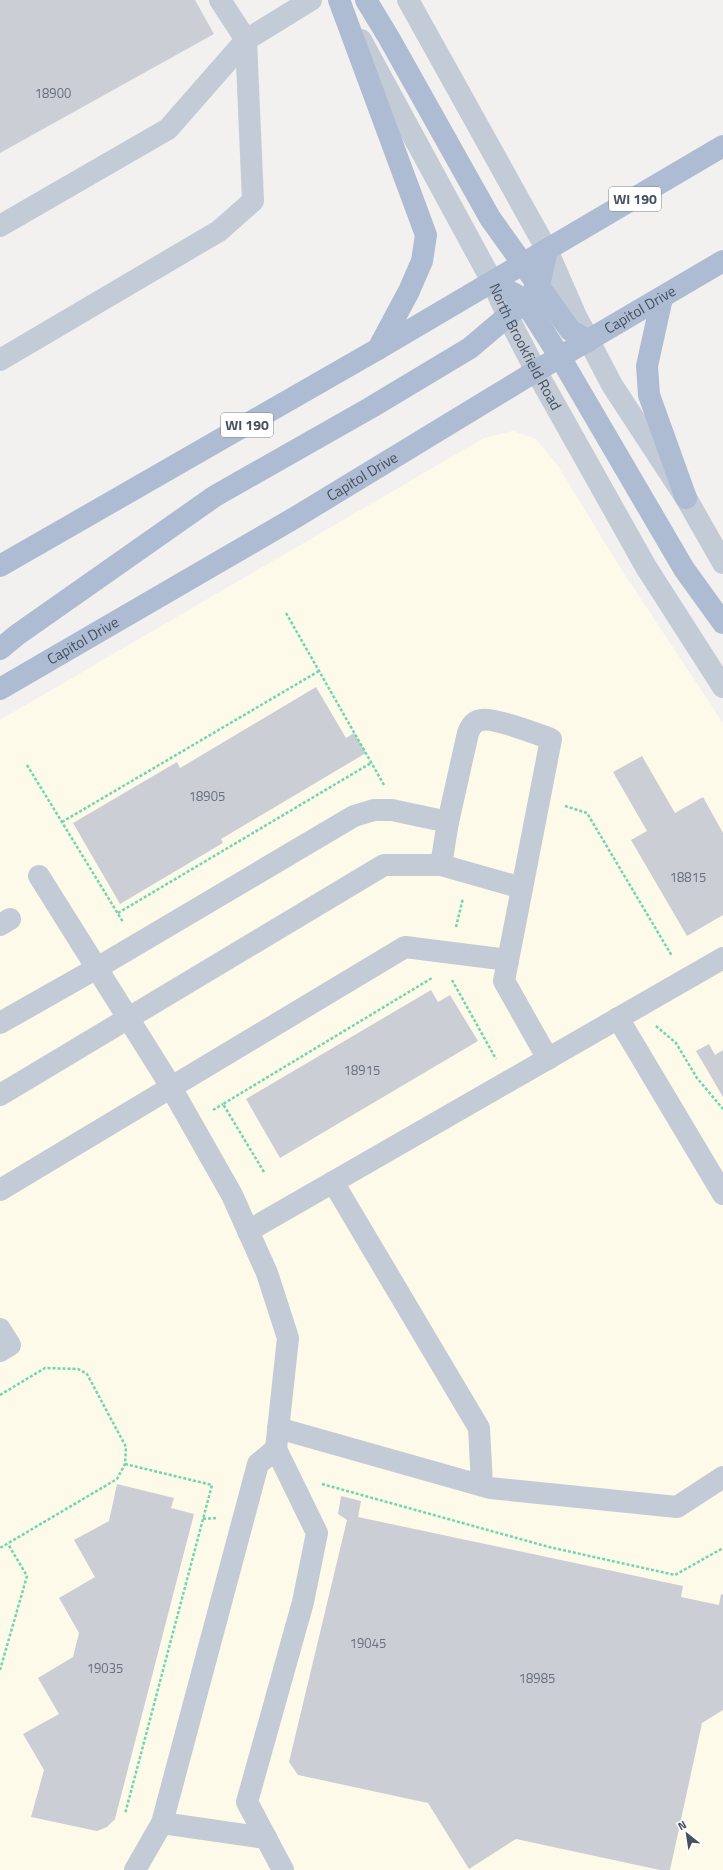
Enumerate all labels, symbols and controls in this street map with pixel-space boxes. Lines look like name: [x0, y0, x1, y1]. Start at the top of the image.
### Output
house number: 18900: [35, 83, 71, 103]
road number: WI 190: [609, 187, 661, 211]
street label: North Brookfield Road: [483, 279, 568, 414]
street label: Capitol Drive: [600, 279, 680, 339]
road number: WI 190: [221, 413, 273, 437]
street label: Capitol Drive: [322, 446, 402, 507]
street label: Capitol Drive: [43, 610, 123, 670]
house number: 18905: [189, 786, 225, 806]
house number: 18815: [670, 867, 706, 887]
house number: 18915: [344, 1060, 380, 1080]
house number: 19045: [350, 1633, 386, 1653]
house number: 19035: [87, 1658, 123, 1678]
house number: 18985: [519, 1668, 555, 1688]
north arrow: [667, 1814, 707, 1854]
text: N: [675, 1817, 689, 1834]

